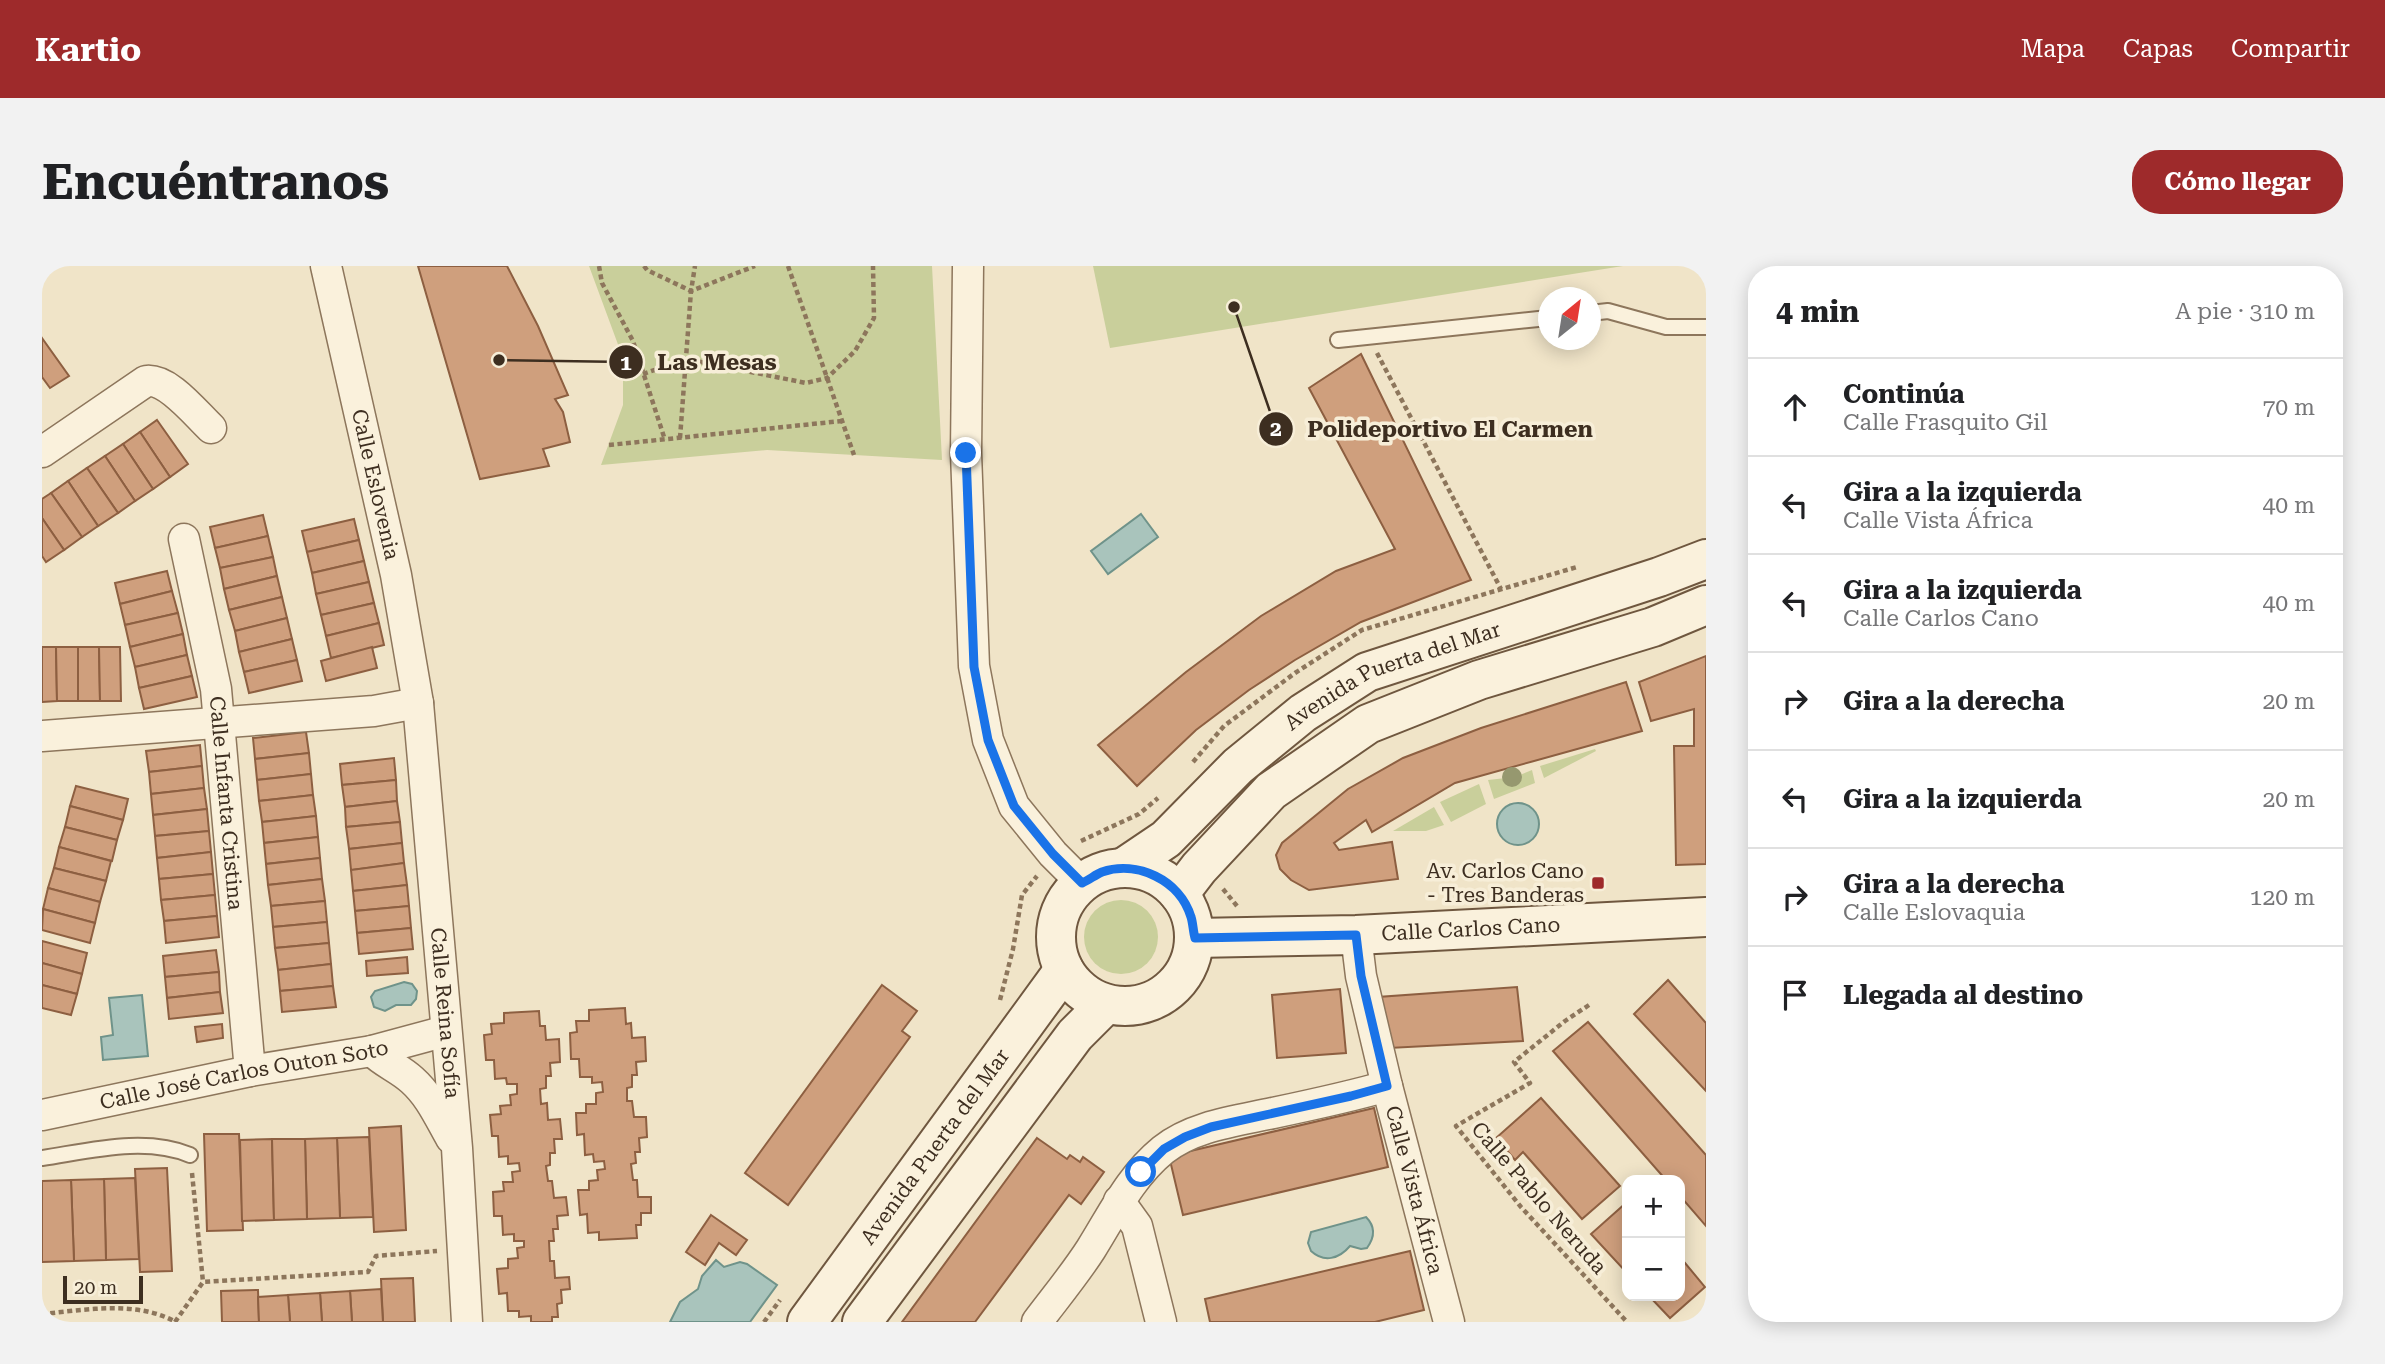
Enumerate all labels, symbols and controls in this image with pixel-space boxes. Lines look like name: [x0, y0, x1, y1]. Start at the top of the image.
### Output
text: Kartio: [35, 30, 141, 69]
text: Mapa: [2021, 35, 2085, 63]
text: Capas: [2123, 35, 2193, 63]
text: Compartir: [2231, 35, 2350, 63]
button: Cómo llegar: [2132, 150, 2343, 214]
text: Encuéntranos: [42, 154, 389, 211]
north arrow: [1538, 287, 1601, 350]
text: 4 min: [1776, 294, 1859, 329]
text: A pie · 310 m: [2175, 298, 2315, 325]
callout: Las Mesas: [608, 340, 791, 384]
text: Las Mesas: [657, 349, 777, 376]
text: 1: [620, 351, 632, 375]
text: Continúa: [1843, 379, 1965, 409]
icon: ahead: [1776, 388, 1814, 426]
text: 70 m: [2262, 394, 2315, 421]
street label: Calle Eslovenia: [347, 407, 404, 563]
callout: Polideportivo El Carmen: [1259, 407, 1607, 451]
text: Calle Frasquito Gil: [1843, 409, 2048, 436]
text: Polideportivo El Carmen: [1307, 416, 1593, 443]
text: 2: [1270, 417, 1282, 441]
route end: [950, 437, 981, 468]
text: Gira a la izquierda: [1843, 477, 2082, 507]
icon: left: [1776, 486, 1814, 524]
text: 40 m: [2262, 492, 2315, 519]
text: Calle Vista África: [1843, 507, 2033, 534]
text: Gira a la izquierda: [1843, 575, 2082, 605]
icon: left: [1776, 584, 1814, 622]
text: 40 m: [2262, 590, 2315, 617]
text: Calle Carlos Cano: [1843, 605, 2039, 632]
street label: Avenida Puerta del Mar: [1280, 617, 1504, 735]
icon: right: [1776, 682, 1814, 720]
text: Gira a la derecha: [1843, 686, 2064, 716]
text: 20 m: [2262, 688, 2315, 715]
street label: Calle Infanta Cristina: [205, 695, 248, 912]
icon: left: [1776, 780, 1814, 818]
text: Gira a la izquierda: [1843, 784, 2082, 814]
text: 20 m: [2262, 786, 2315, 813]
place label: Av. Carlos Cano - Tres Banderas: [1426, 859, 1584, 907]
text: Gira a la derecha: [1843, 869, 2064, 899]
marker: Av. Carlos Cano - Tres Banderas: [1590, 875, 1606, 891]
icon: right: [1776, 878, 1814, 916]
text: 120 m: [2250, 884, 2315, 911]
text: Calle Eslovaquia: [1843, 899, 2025, 926]
street label: Calle Carlos Cano: [1381, 913, 1561, 946]
street label: Calle Reina Sofía: [426, 927, 465, 1100]
icon: arrive: [1776, 976, 1814, 1014]
text: Llegada al destino: [1843, 980, 2083, 1010]
street label: Calle José Carlos Outon Soto: [98, 1035, 391, 1114]
street label: Avenida Puerta del Mar: [856, 1044, 1014, 1249]
street label: Calle Vista África: [1381, 1103, 1448, 1278]
street label: Calle Pablo Neruda: [1466, 1117, 1612, 1279]
route start: [1125, 1156, 1156, 1187]
map controls: [1622, 1175, 1685, 1301]
button: +: [1622, 1175, 1685, 1238]
button: −: [1622, 1238, 1685, 1301]
scale bar: [63, 1273, 144, 1305]
text: 20 m: [74, 1276, 117, 1299]

